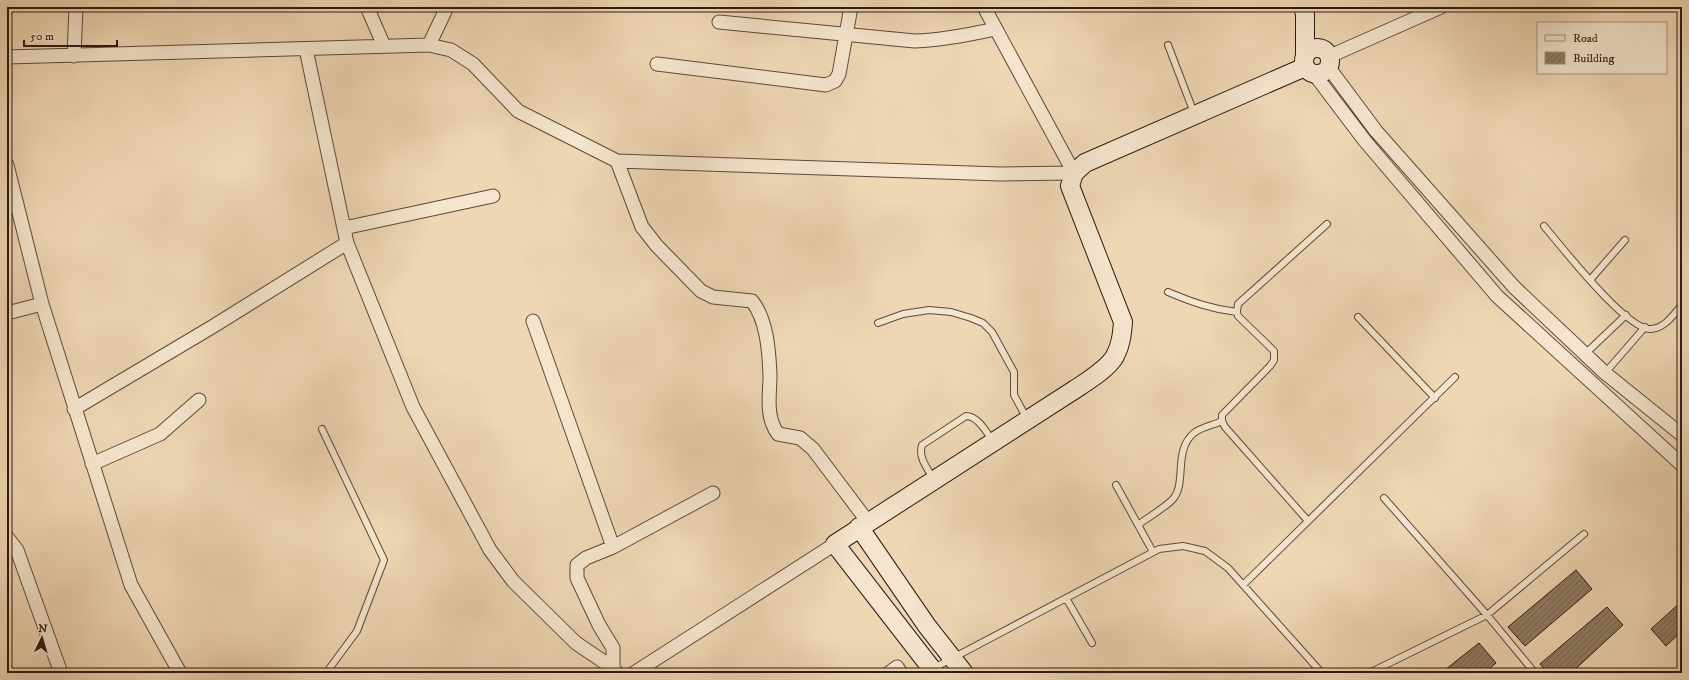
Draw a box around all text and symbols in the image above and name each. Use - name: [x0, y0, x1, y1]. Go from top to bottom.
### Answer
- scale bar: [24, 22, 117, 48]
- legend: [1537, 22, 1667, 74]
- text: 50 m: [30, 29, 54, 44]
- text: Road: [1573, 31, 1598, 46]
- text: Building: [1573, 51, 1614, 66]
- north arrow: [22, 618, 62, 658]
- text: N: [38, 622, 48, 636]

